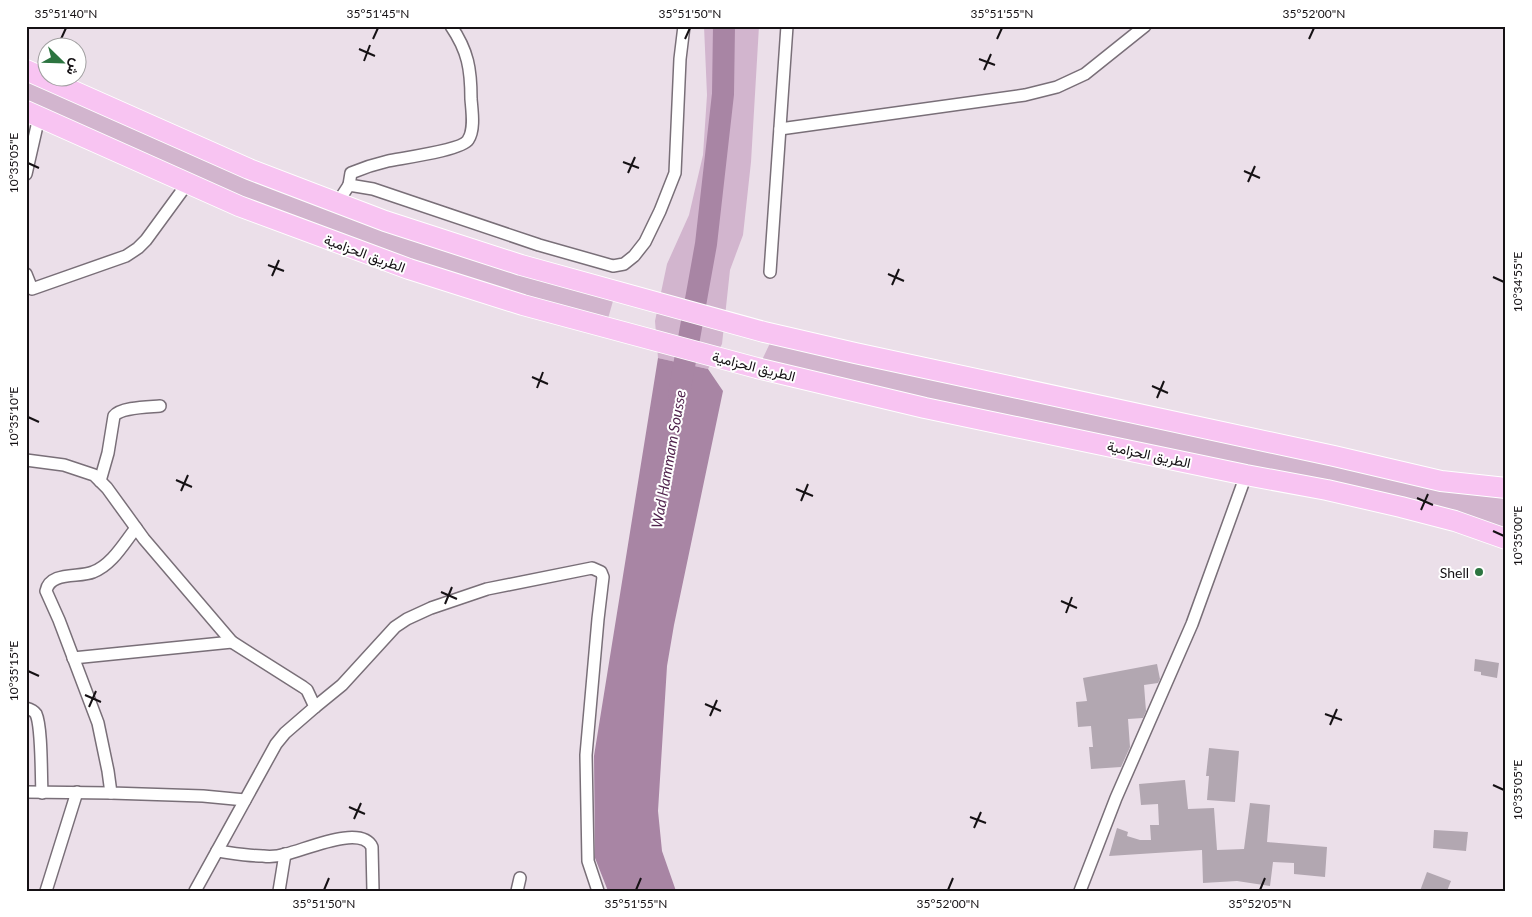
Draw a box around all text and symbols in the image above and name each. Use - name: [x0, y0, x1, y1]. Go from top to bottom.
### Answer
- text: 35°51'40"N: [35, 6, 97, 21]
- text: 35°51'45"N: [347, 6, 409, 21]
- text: 35°51'50"N: [659, 6, 721, 21]
- text: 35°51'55"N: [971, 6, 1033, 21]
- text: 35°52'00"N: [1283, 6, 1345, 21]
- north arrow: [38, 38, 88, 88]
- text: ش: [62, 56, 86, 78]
- text: 10°35'05"E: [6, 133, 21, 193]
- street label: الطريق الحزامية: [322, 230, 408, 276]
- text: 10°34'55"E: [1510, 252, 1525, 312]
- street label: الطريق الحزامية: [710, 347, 797, 386]
- text: 10°35'10"E: [6, 387, 21, 447]
- water label: Wad Hammam Sousse: [647, 389, 689, 529]
- street label: الطريق الحزامية: [1105, 437, 1192, 472]
- text: 10°35'00"E: [1510, 506, 1525, 566]
- place label: Shell: [1440, 564, 1469, 581]
- marker: Shell: [1473, 566, 1485, 578]
- text: 10°35'15"E: [6, 641, 21, 701]
- text: 10°35'05"E: [1510, 760, 1525, 820]
- text: 35°51'50"N: [293, 896, 355, 911]
- text: 35°51'55"N: [605, 896, 667, 911]
- text: 35°52'00"N: [917, 896, 979, 911]
- text: 35°52'05"N: [1229, 896, 1291, 911]

